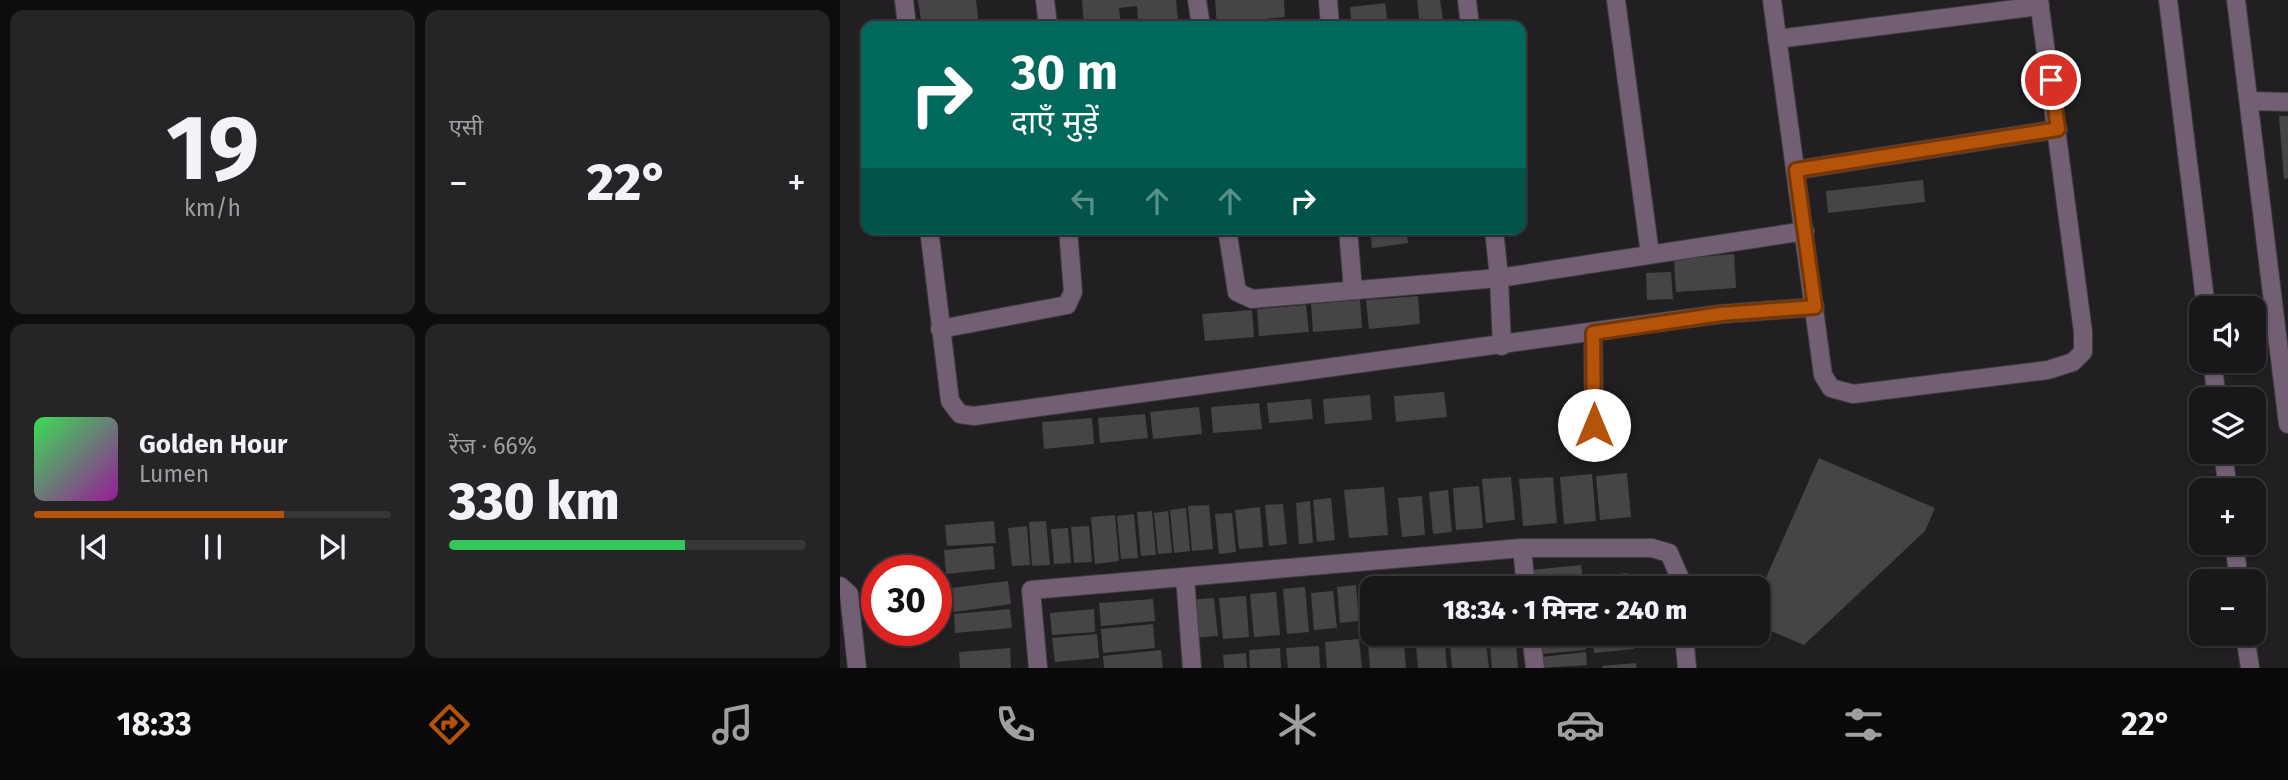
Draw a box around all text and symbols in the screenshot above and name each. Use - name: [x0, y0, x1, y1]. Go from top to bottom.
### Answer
- text: 30 m: [1011, 43, 1118, 102]
- icon: right: [896, 49, 987, 140]
- pin: [2021, 50, 2081, 110]
- icon: arrive: [2032, 61, 2070, 99]
- text: 19: [166, 94, 259, 203]
- text: दाएँ मुड़ें: [1011, 103, 1099, 141]
- text: एसी: [449, 113, 483, 141]
- text: 22°: [587, 151, 668, 214]
- text: −: [449, 160, 468, 206]
- text: +: [787, 160, 806, 206]
- icon: left: [1065, 182, 1103, 220]
- icon: ahead: [1138, 182, 1176, 220]
- icon: ahead: [1211, 182, 1249, 220]
- icon: right: [1284, 182, 1322, 220]
- text: km/h: [184, 194, 241, 222]
- map controls: [2189, 296, 2266, 646]
- button: sound: [2189, 296, 2266, 373]
- button: layers: [2189, 387, 2266, 464]
- position arrow: [1557, 388, 1631, 462]
- text: Golden Hour: [139, 429, 287, 460]
- text: रेंज · 66%: [449, 432, 537, 460]
- text: Lumen: [139, 460, 209, 488]
- text: 330 km: [449, 470, 620, 533]
- button: +: [2189, 478, 2266, 555]
- icon: previous: [75, 528, 113, 566]
- icon: pause: [194, 528, 232, 566]
- icon: next: [313, 528, 351, 566]
- speed limit sign: 30: [861, 555, 952, 646]
- button: −: [2189, 569, 2266, 646]
- text: 18:34 · 1 मिनट · 240 m: [1443, 595, 1687, 626]
- icon: directions: [425, 700, 474, 749]
- icon: music: [708, 700, 757, 749]
- icon: phone: [991, 700, 1040, 749]
- icon: climate: [1273, 700, 1322, 749]
- icon: car: [1556, 700, 1605, 749]
- icon: filters: [1839, 700, 1888, 749]
- text: 18:33: [117, 705, 192, 743]
- text: 22°: [2121, 705, 2171, 743]

